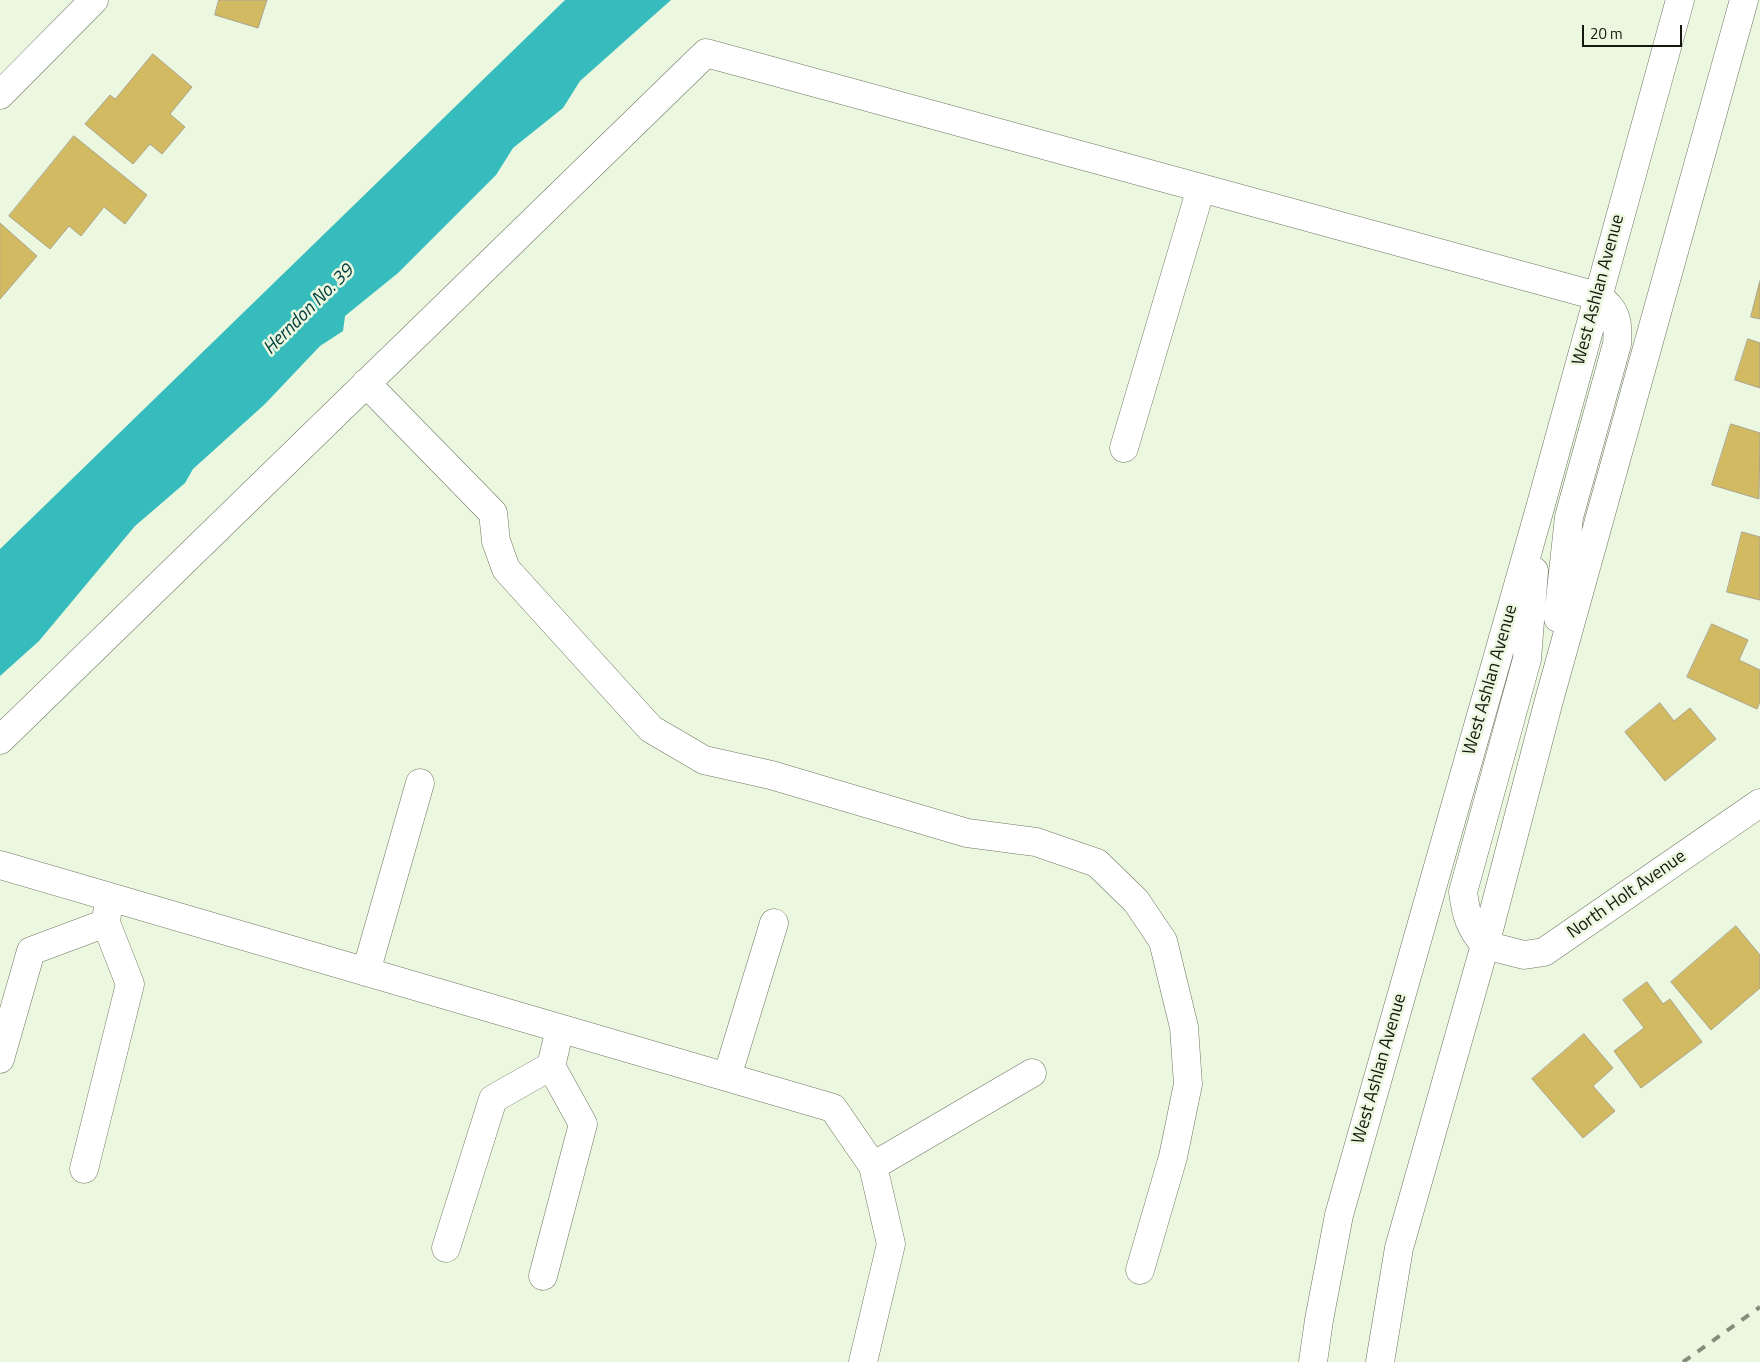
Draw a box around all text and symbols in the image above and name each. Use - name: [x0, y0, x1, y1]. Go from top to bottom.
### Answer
- scale bar: [1585, 15, 1685, 47]
- text: 20 m: [1590, 22, 1623, 45]
- street label: West Ashlan Avenue: [1568, 212, 1630, 368]
- water label: Herndon No. 39: [259, 260, 359, 360]
- street label: West Ashlan Avenue: [1459, 602, 1523, 758]
- street label: North Holt Avenue: [1563, 846, 1691, 944]
- street label: West Ashlan Avenue: [1348, 991, 1412, 1147]

